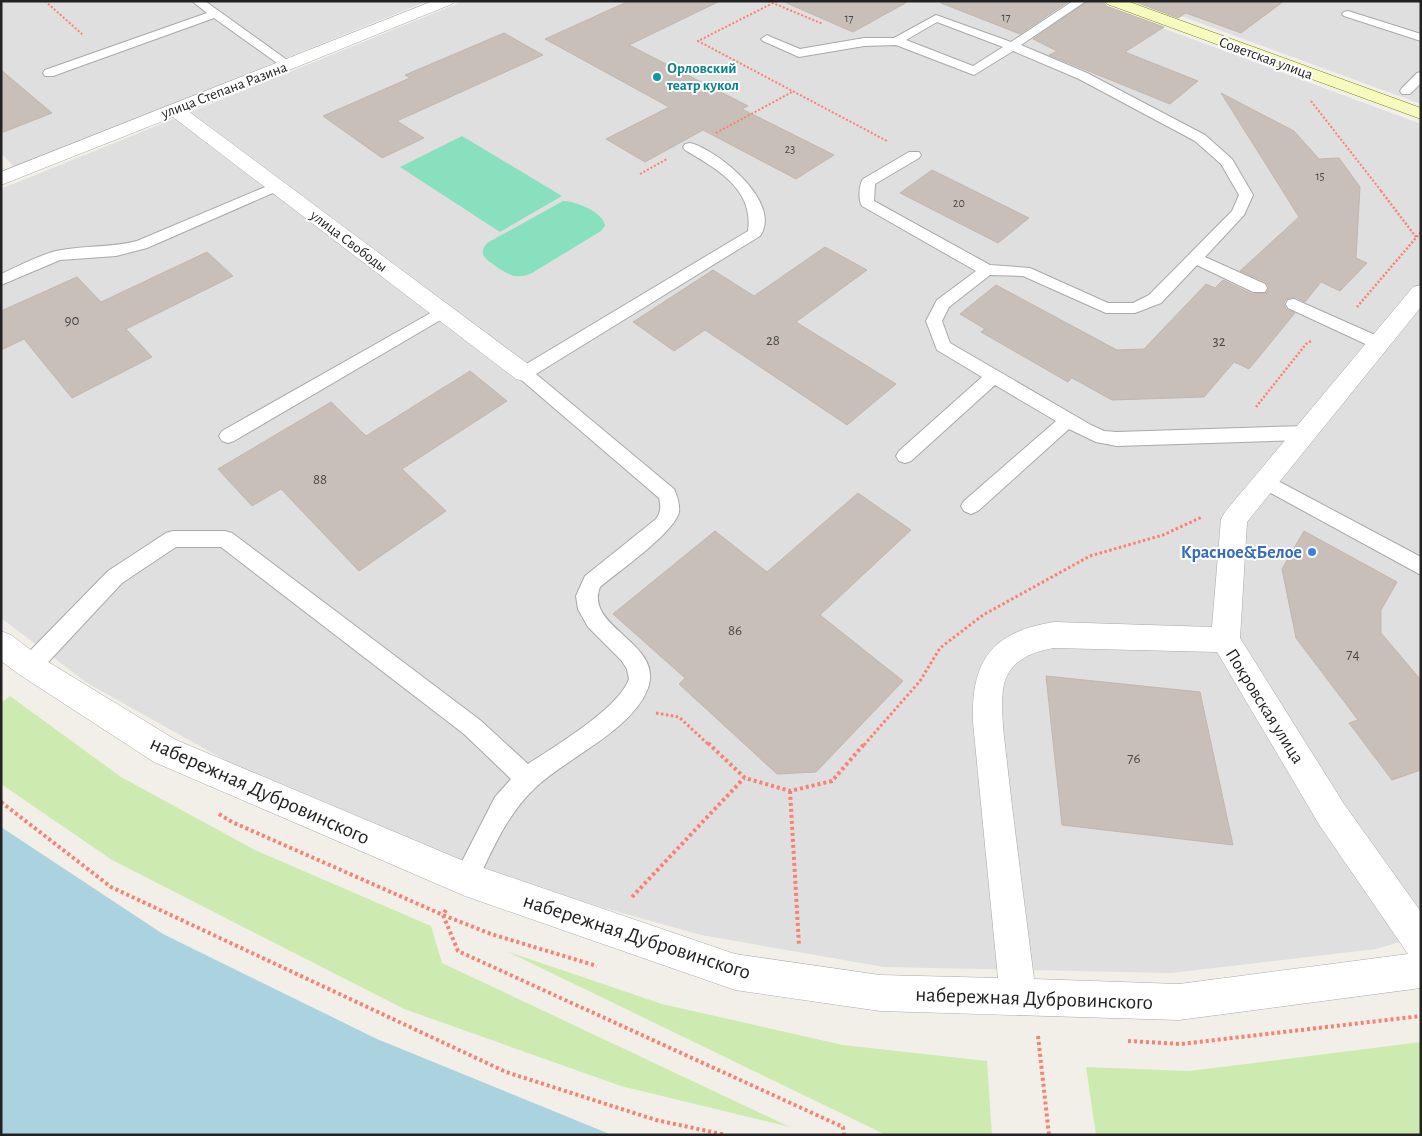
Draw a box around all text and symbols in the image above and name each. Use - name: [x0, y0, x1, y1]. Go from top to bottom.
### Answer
- house number: 17: [1001, 11, 1011, 23]
- house number: 17: [844, 12, 854, 24]
- street label: Советская улица: [1217, 35, 1315, 82]
- street label: улица Степана Разина: [158, 60, 289, 122]
- place label: Орловский театр кукол: [666, 61, 739, 93]
- marker: Орловский театр кукол: [651, 71, 663, 83]
- house number: 23: [785, 143, 795, 155]
- house number: 15: [1315, 170, 1325, 182]
- house number: 20: [953, 197, 965, 209]
- street label: улица Свободы: [307, 207, 390, 275]
- house number: 90: [65, 313, 80, 328]
- house number: 28: [766, 333, 780, 348]
- house number: 32: [1212, 334, 1226, 349]
- house number: 88: [313, 472, 327, 487]
- place label: Красное&Белое: [1181, 544, 1302, 562]
- marker: Красное&Белое: [1306, 546, 1318, 558]
- house number: 86: [728, 623, 742, 638]
- street label: Покровская улица: [1222, 646, 1307, 767]
- house number: 74: [1346, 647, 1360, 662]
- street label: набережная Дубровинского: [147, 732, 373, 848]
- house number: 76: [1127, 751, 1141, 766]
- street label: набережная Дубровинского: [520, 890, 753, 983]
- street label: набережная Дубровинского: [915, 984, 1153, 1013]

